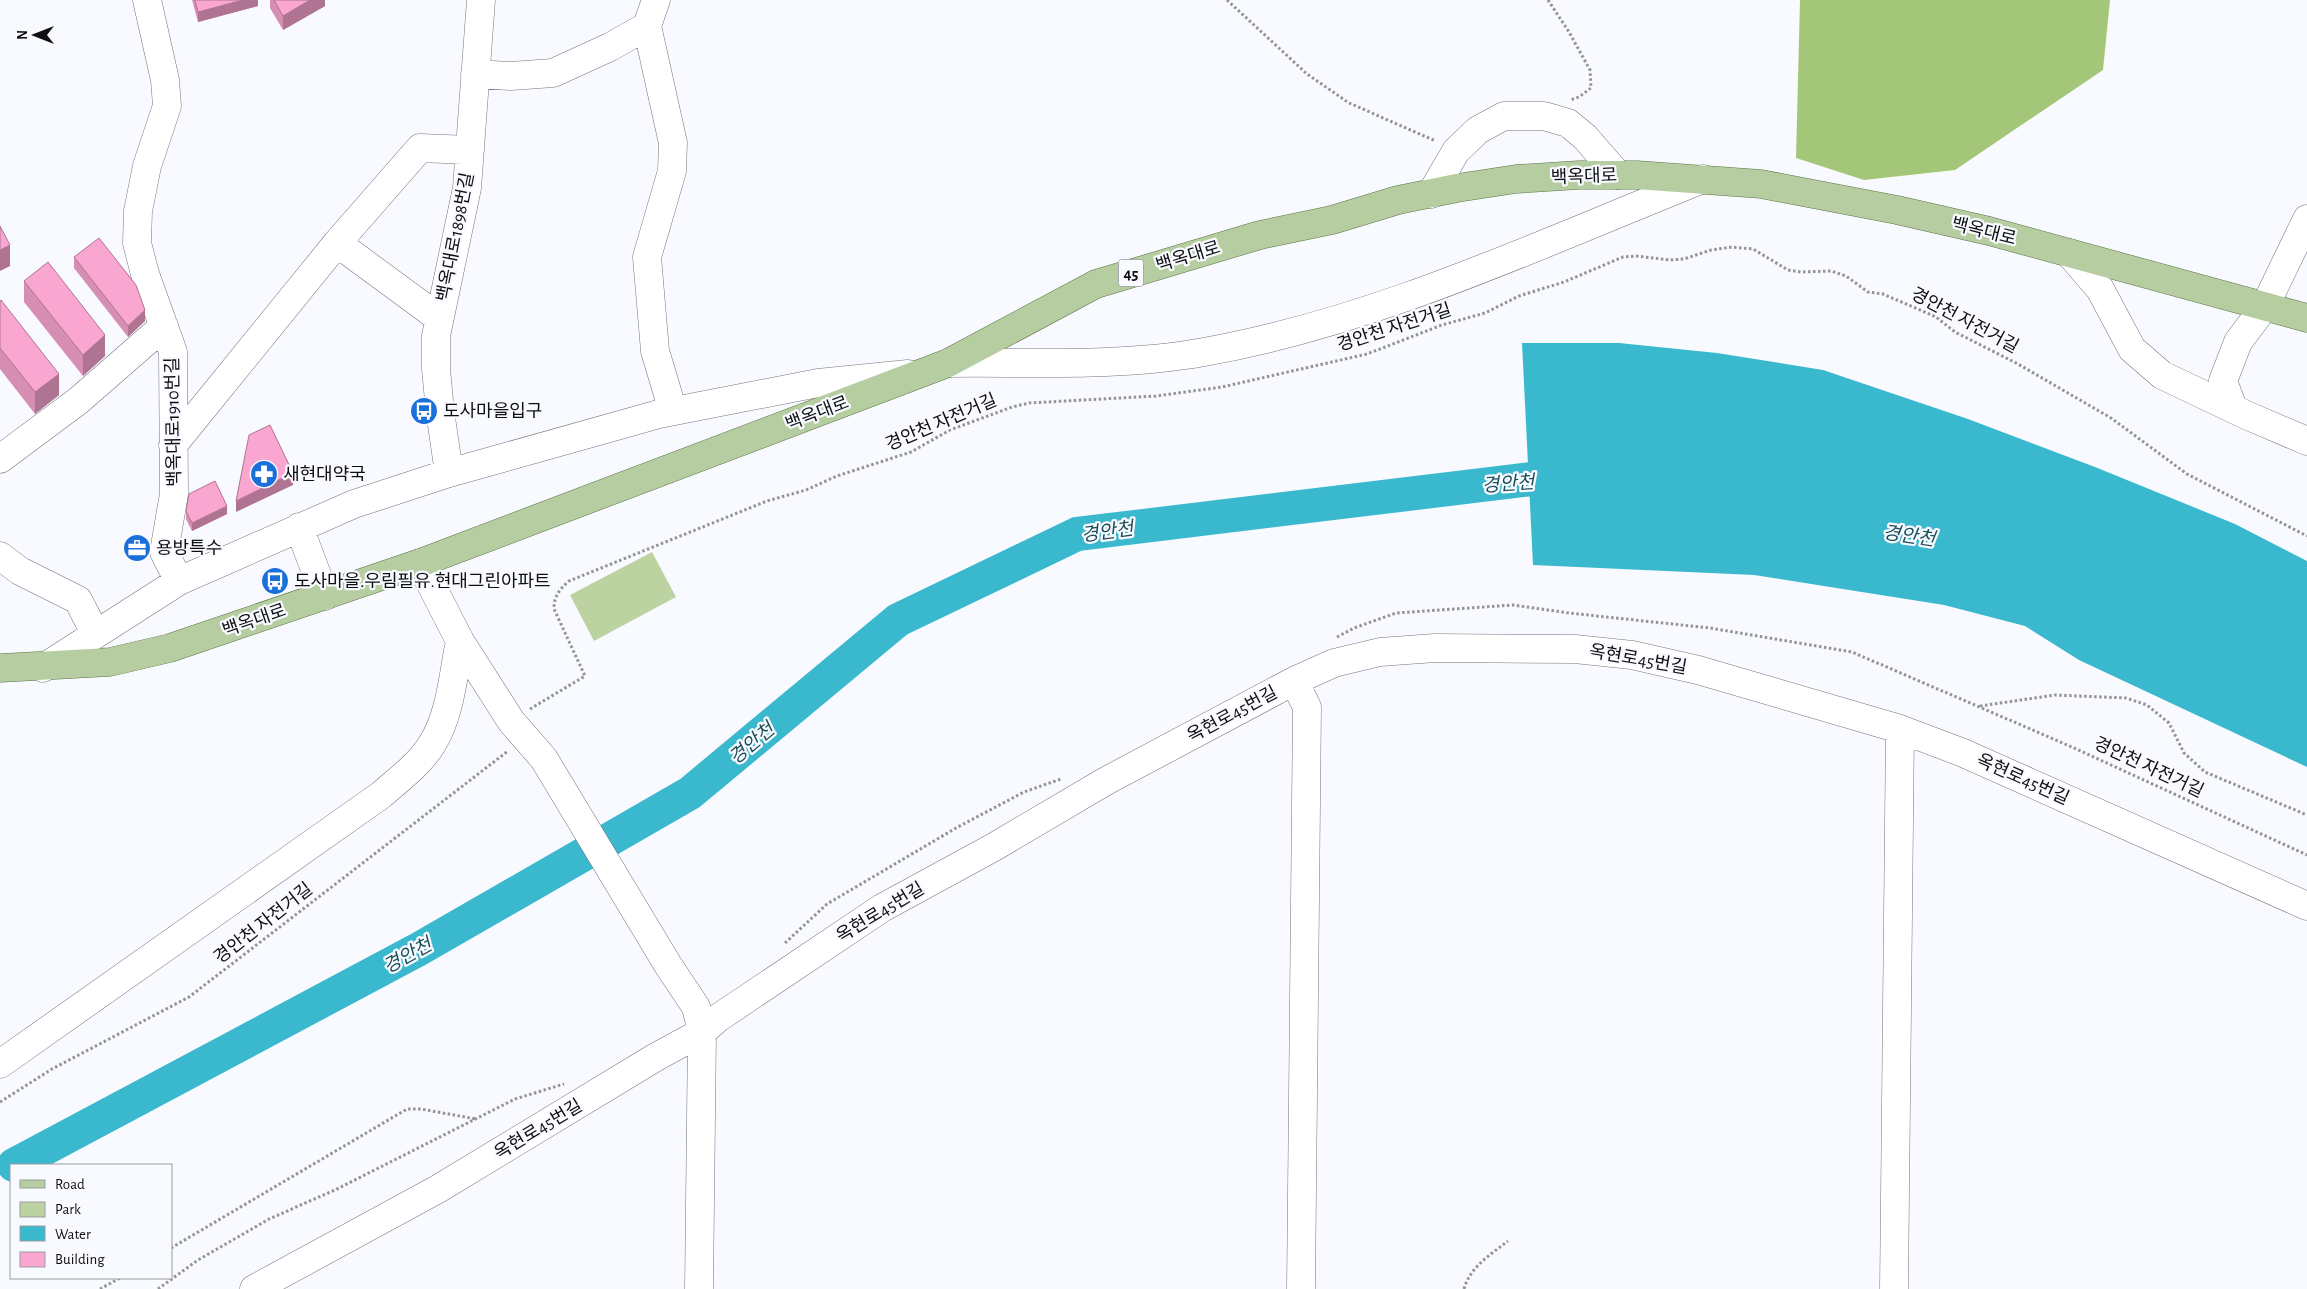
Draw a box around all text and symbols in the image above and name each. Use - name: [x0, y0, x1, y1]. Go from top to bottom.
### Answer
- north arrow: [10, 10, 60, 60]
- text: N: [16, 30, 30, 40]
- street label: 백옥대로: [1551, 165, 1617, 187]
- street label: 백옥대로1898번길: [433, 171, 477, 303]
- street label: 백옥대로: [1949, 213, 2019, 249]
- street label: 백옥대로: [1153, 237, 1223, 275]
- road number: 45: [1118, 260, 1144, 286]
- street label: 경안천 자전거길: [1908, 284, 2022, 357]
- street label: 경안천 자전거길: [1335, 300, 1454, 355]
- street label: 백옥대로1910번길: [162, 357, 184, 487]
- street label: 경안천 자전거길: [883, 390, 1000, 454]
- street label: 백옥대로: [782, 392, 852, 434]
- bus stop icon: 도사마을입구: [409, 396, 439, 426]
- place label: 도사마을입구: [443, 402, 542, 421]
- pharmacy icon: 새현대약국: [249, 459, 279, 489]
- place label: 새현대약국: [283, 465, 366, 484]
- water label: 경안천: [1481, 472, 1536, 496]
- water label: 경안천: [1080, 518, 1136, 546]
- water label: 경안천: [1881, 522, 1938, 550]
- office icon: 용방특수: [122, 533, 152, 563]
- place label: 용방특수: [156, 538, 222, 558]
- bus stop icon: 도사마을.우림필유.현대그린아파트: [260, 566, 290, 596]
- place label: 도사마을.우림필유.현대그린아파트: [294, 572, 551, 591]
- street label: 백옥대로: [219, 600, 289, 640]
- street label: 옥현로45번길: [1588, 642, 1688, 677]
- street label: 옥현로45번길: [1184, 683, 1280, 746]
- water label: 경안천: [725, 718, 779, 768]
- street label: 경안천 자전거길: [2091, 734, 2207, 801]
- street label: 옥현로45번길: [1974, 751, 2072, 808]
- street label: 경안천 자전거길: [211, 879, 316, 967]
- street label: 옥현로45번길: [833, 879, 928, 946]
- water label: 경안천: [380, 934, 437, 977]
- street label: 옥현로45번길: [491, 1096, 586, 1163]
- legend: [10, 1164, 172, 1279]
- text: Road: [55, 1177, 85, 1192]
- text: Park: [55, 1202, 81, 1217]
- text: Water: [55, 1227, 91, 1242]
- text: Building: [55, 1252, 105, 1267]

